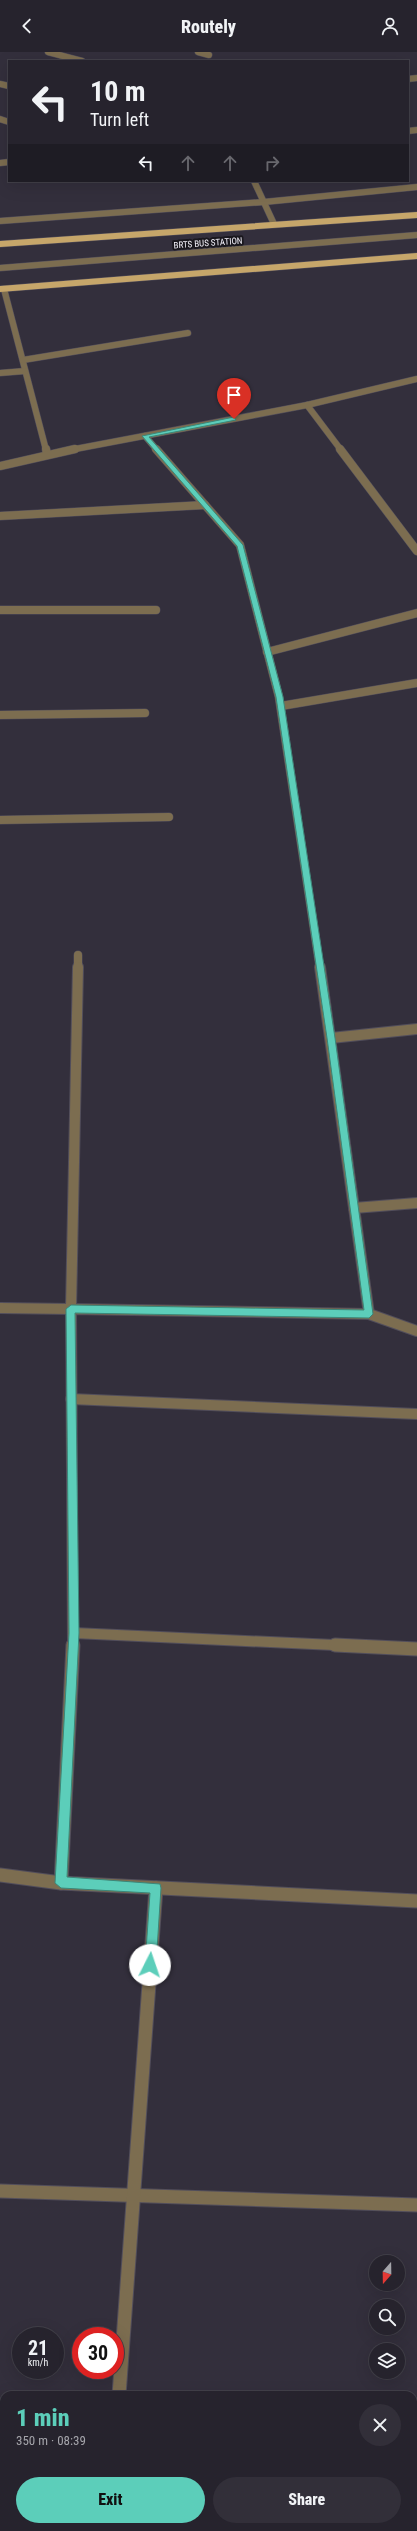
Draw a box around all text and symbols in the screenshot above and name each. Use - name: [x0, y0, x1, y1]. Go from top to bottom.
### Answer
- icon: back: [16, 15, 38, 37]
- icon: person: [379, 15, 401, 37]
- text: Routely: [181, 16, 236, 37]
- text: 10 m: [90, 75, 146, 108]
- icon: left: [24, 76, 76, 128]
- text: Turn left: [90, 109, 149, 130]
- icon: left: [135, 152, 157, 174]
- icon: ahead: [177, 152, 199, 174]
- icon: ahead: [219, 152, 241, 174]
- icon: right: [261, 152, 283, 174]
- street label: BRTS BUS STATION: [173, 236, 243, 250]
- pin: [217, 378, 251, 419]
- icon: arrive: [223, 384, 245, 406]
- position arrow: [129, 1944, 171, 1986]
- north arrow: [369, 2255, 405, 2291]
- map controls: [369, 2255, 405, 2379]
- button: search: [369, 2299, 405, 2335]
- speed limit sign: 30: [72, 2327, 124, 2379]
- text: 21: [28, 2336, 48, 2360]
- button: layers: [369, 2343, 405, 2379]
- text: km/h: [28, 2357, 48, 2368]
- text: 1 min: [16, 2404, 70, 2432]
- button: close: [359, 2404, 401, 2446]
- text: 350 m · 08:39: [16, 2433, 86, 2448]
- button: Exit: [16, 2477, 205, 2523]
- button: Share: [213, 2477, 401, 2523]

